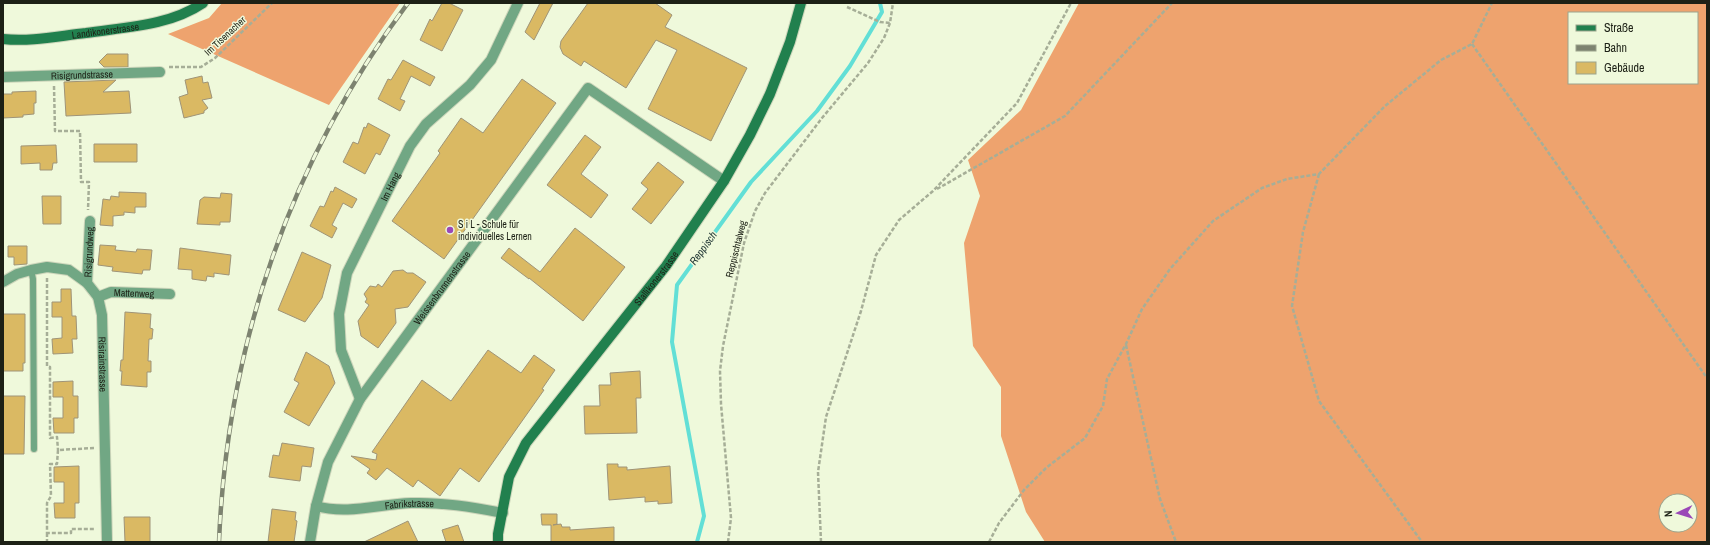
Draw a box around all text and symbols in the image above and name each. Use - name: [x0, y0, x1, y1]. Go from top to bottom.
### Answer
- legend: [1568, 12, 1698, 84]
- street label: Im Tisenacher: [202, 13, 249, 59]
- street label: Landikonerstrasse: [71, 19, 140, 41]
- text: Straße: [1604, 20, 1634, 36]
- text: Bahn: [1604, 40, 1627, 56]
- text: Gebäude: [1604, 60, 1645, 76]
- street label: Risigrundstrasse: [51, 67, 114, 82]
- street label: Im Hang: [377, 169, 403, 203]
- place label: S i L - Schule für individuelles Lernen: [458, 218, 532, 243]
- street label: Reppischtalweg: [723, 219, 749, 279]
- marker: S i L - Schule für individuelles Lernen: [445, 225, 455, 235]
- street label: Risigrundweg: [81, 226, 96, 278]
- water label: Reppisch: [686, 228, 720, 268]
- street label: Weissenbrunnenstrasse: [410, 248, 473, 327]
- street label: Stallikonerstrasse: [631, 248, 681, 308]
- street label: Mattenweg: [114, 286, 155, 300]
- street label: Risirainstrasse: [96, 337, 110, 393]
- north arrow: [1658, 493, 1698, 533]
- street label: Fabrikstrasse: [384, 496, 435, 512]
- text: N: [1661, 510, 1675, 517]

